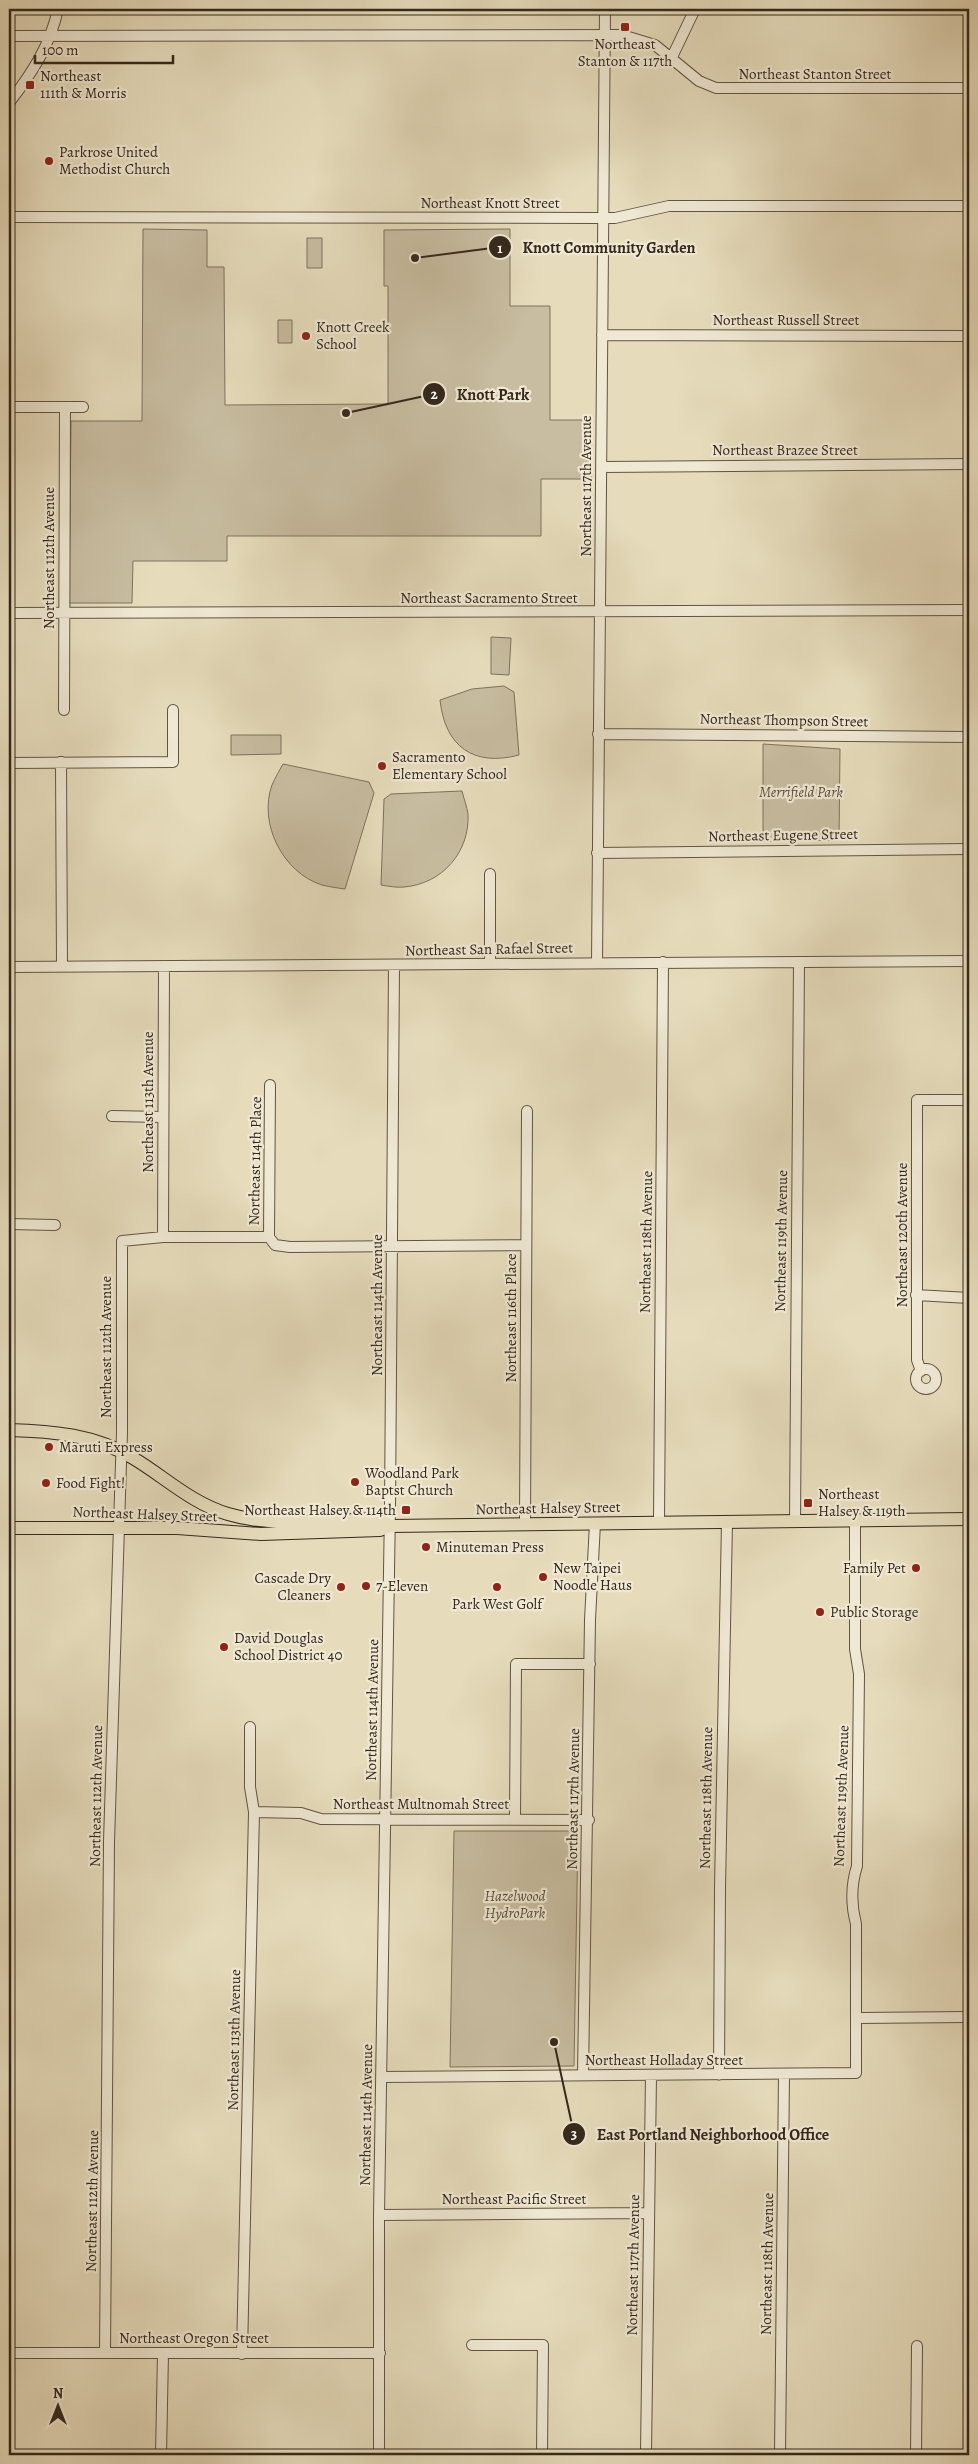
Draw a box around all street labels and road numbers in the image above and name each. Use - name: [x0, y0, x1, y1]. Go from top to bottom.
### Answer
- street label: Northeast Stanton Street: [739, 64, 892, 84]
- street label: Northeast Knott Street: [420, 193, 560, 213]
- street label: Northeast Russell Street: [712, 310, 860, 330]
- street label: Northeast 117th Avenue: [576, 415, 596, 557]
- street label: Northeast Brazee Street: [712, 440, 858, 460]
- street label: Northeast 112th Avenue: [39, 487, 59, 629]
- street label: Northeast Sacramento Street: [400, 588, 578, 608]
- street label: Northeast Thompson Street: [700, 709, 869, 731]
- street label: Northeast Eugene Street: [708, 824, 858, 846]
- street label: Northeast San Rafael Street: [405, 938, 573, 960]
- street label: Northeast 113th Avenue: [138, 1031, 158, 1173]
- street label: Northeast 114th Place: [244, 1096, 266, 1226]
- street label: Northeast 120th Avenue: [892, 1162, 912, 1308]
- street label: Northeast 118th Avenue: [635, 1170, 657, 1313]
- street label: Northeast 119th Avenue: [770, 1170, 792, 1312]
- street label: Northeast 114th Avenue: [367, 1234, 387, 1376]
- street label: Northeast 116th Place: [501, 1253, 521, 1383]
- street label: Northeast 112th Avenue: [96, 1276, 116, 1418]
- street label: Northeast Halsey Street: [475, 1497, 621, 1519]
- street label: Northeast Halsey Street: [72, 1501, 218, 1527]
- street label: Northeast 114th Avenue: [361, 1639, 383, 1781]
- street label: Northeast 112th Avenue: [85, 1724, 107, 1867]
- street label: Northeast 119th Avenue: [829, 1724, 853, 1867]
- street label: Northeast 118th Avenue: [695, 1726, 717, 1869]
- street label: Northeast 117th Avenue: [562, 1728, 584, 1870]
- street label: Northeast Multnomah Street: [333, 1794, 509, 1814]
- street label: Northeast 113th Avenue: [223, 1969, 245, 2111]
- street label: Northeast 114th Avenue: [355, 2044, 377, 2186]
- street label: Northeast Holladay Street: [585, 2050, 743, 2070]
- street label: Northeast 112th Avenue: [81, 2129, 103, 2272]
- street label: Northeast Pacific Street: [442, 2189, 586, 2209]
- street label: Northeast 118th Avenue: [756, 2192, 778, 2335]
- street label: Northeast 117th Avenue: [622, 2194, 644, 2336]
- street label: Northeast Oregon Street: [119, 2328, 269, 2348]

